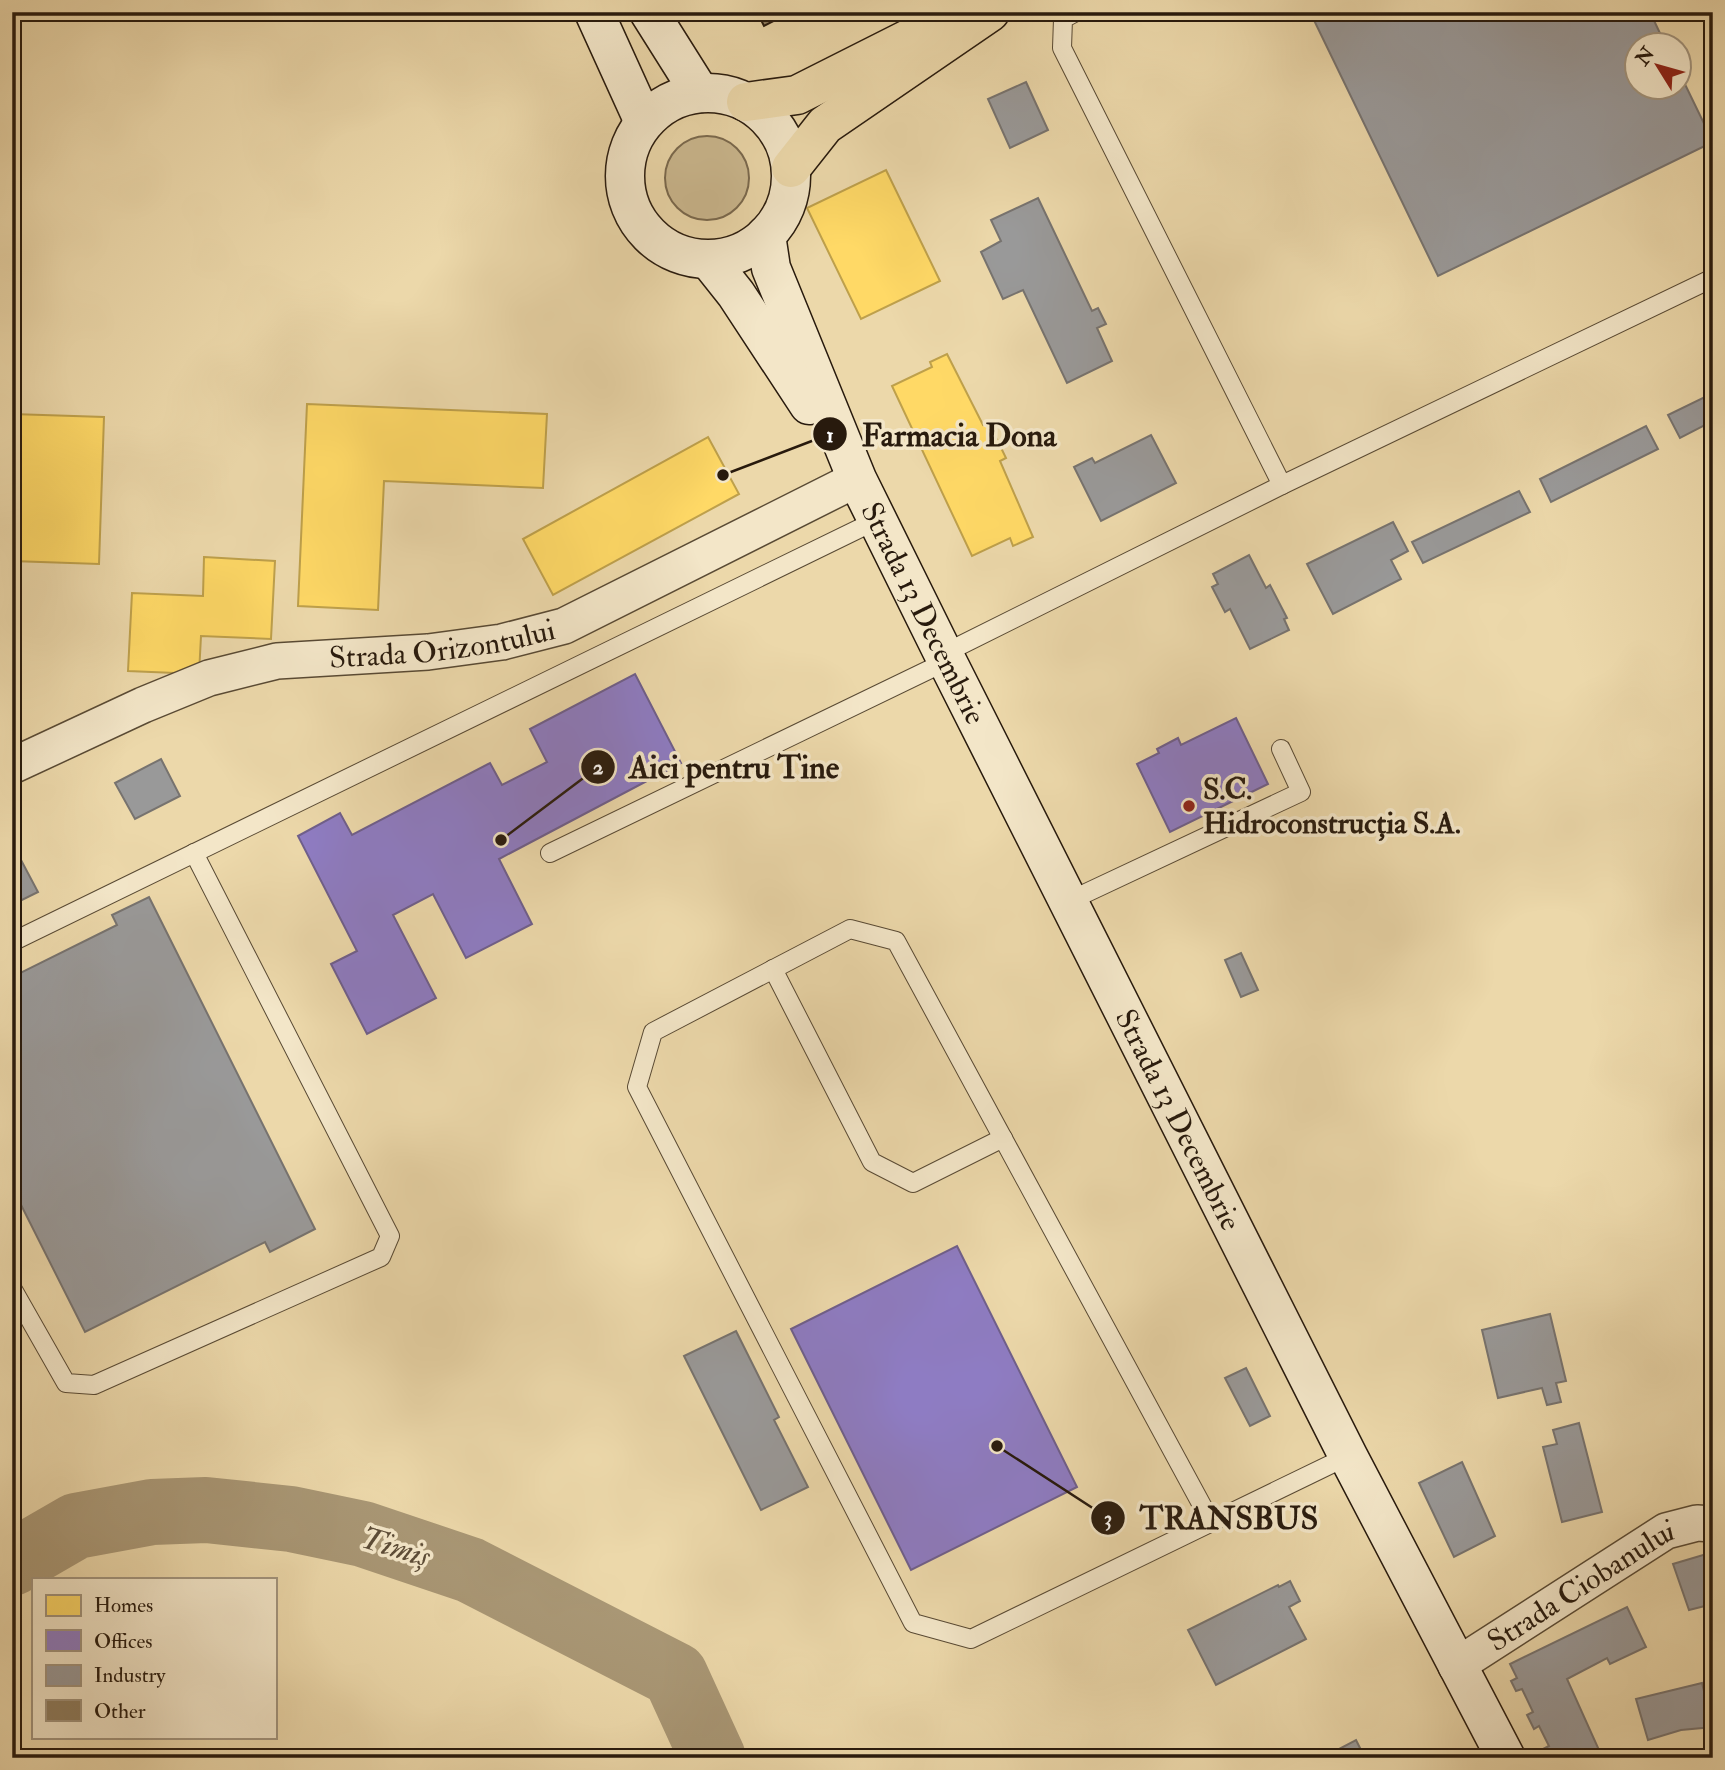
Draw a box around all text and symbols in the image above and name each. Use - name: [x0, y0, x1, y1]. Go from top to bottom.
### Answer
- north arrow: [1624, 32, 1694, 102]
- text: N: [1630, 42, 1661, 71]
- callout: Farmacia Dona: [813, 408, 1070, 461]
- text: Farmacia Dona: [862, 416, 1057, 456]
- text: 1: [826, 422, 834, 449]
- street label: Strada 13 Decembrie: [853, 496, 994, 730]
- street label: Strada Orizontului: [328, 611, 559, 677]
- callout: Aici pentru Tine: [580, 740, 854, 793]
- text: Aici pentru Tine: [627, 748, 840, 788]
- text: 2: [593, 754, 604, 781]
- place label: S.C. Hidroconstrucția S.A.: [1203, 771, 1461, 842]
- marker: S.C. Hidroconstrucția S.A.: [1181, 798, 1197, 814]
- street label: Strada 13 Decembrie: [1107, 1003, 1249, 1237]
- callout: TRANSBUS: [1091, 1491, 1332, 1544]
- text: TRANSBUS: [1139, 1499, 1318, 1539]
- text: 3: [1104, 1505, 1112, 1532]
- street label: Strada Ciobanului: [1481, 1512, 1678, 1660]
- water label: Timiș: [356, 1518, 436, 1577]
- legend: [32, 1578, 276, 1738]
- text: Homes: [94, 1592, 153, 1619]
- text: Offices: [94, 1628, 152, 1655]
- text: Industry: [94, 1662, 166, 1689]
- text: Other: [94, 1698, 146, 1725]

